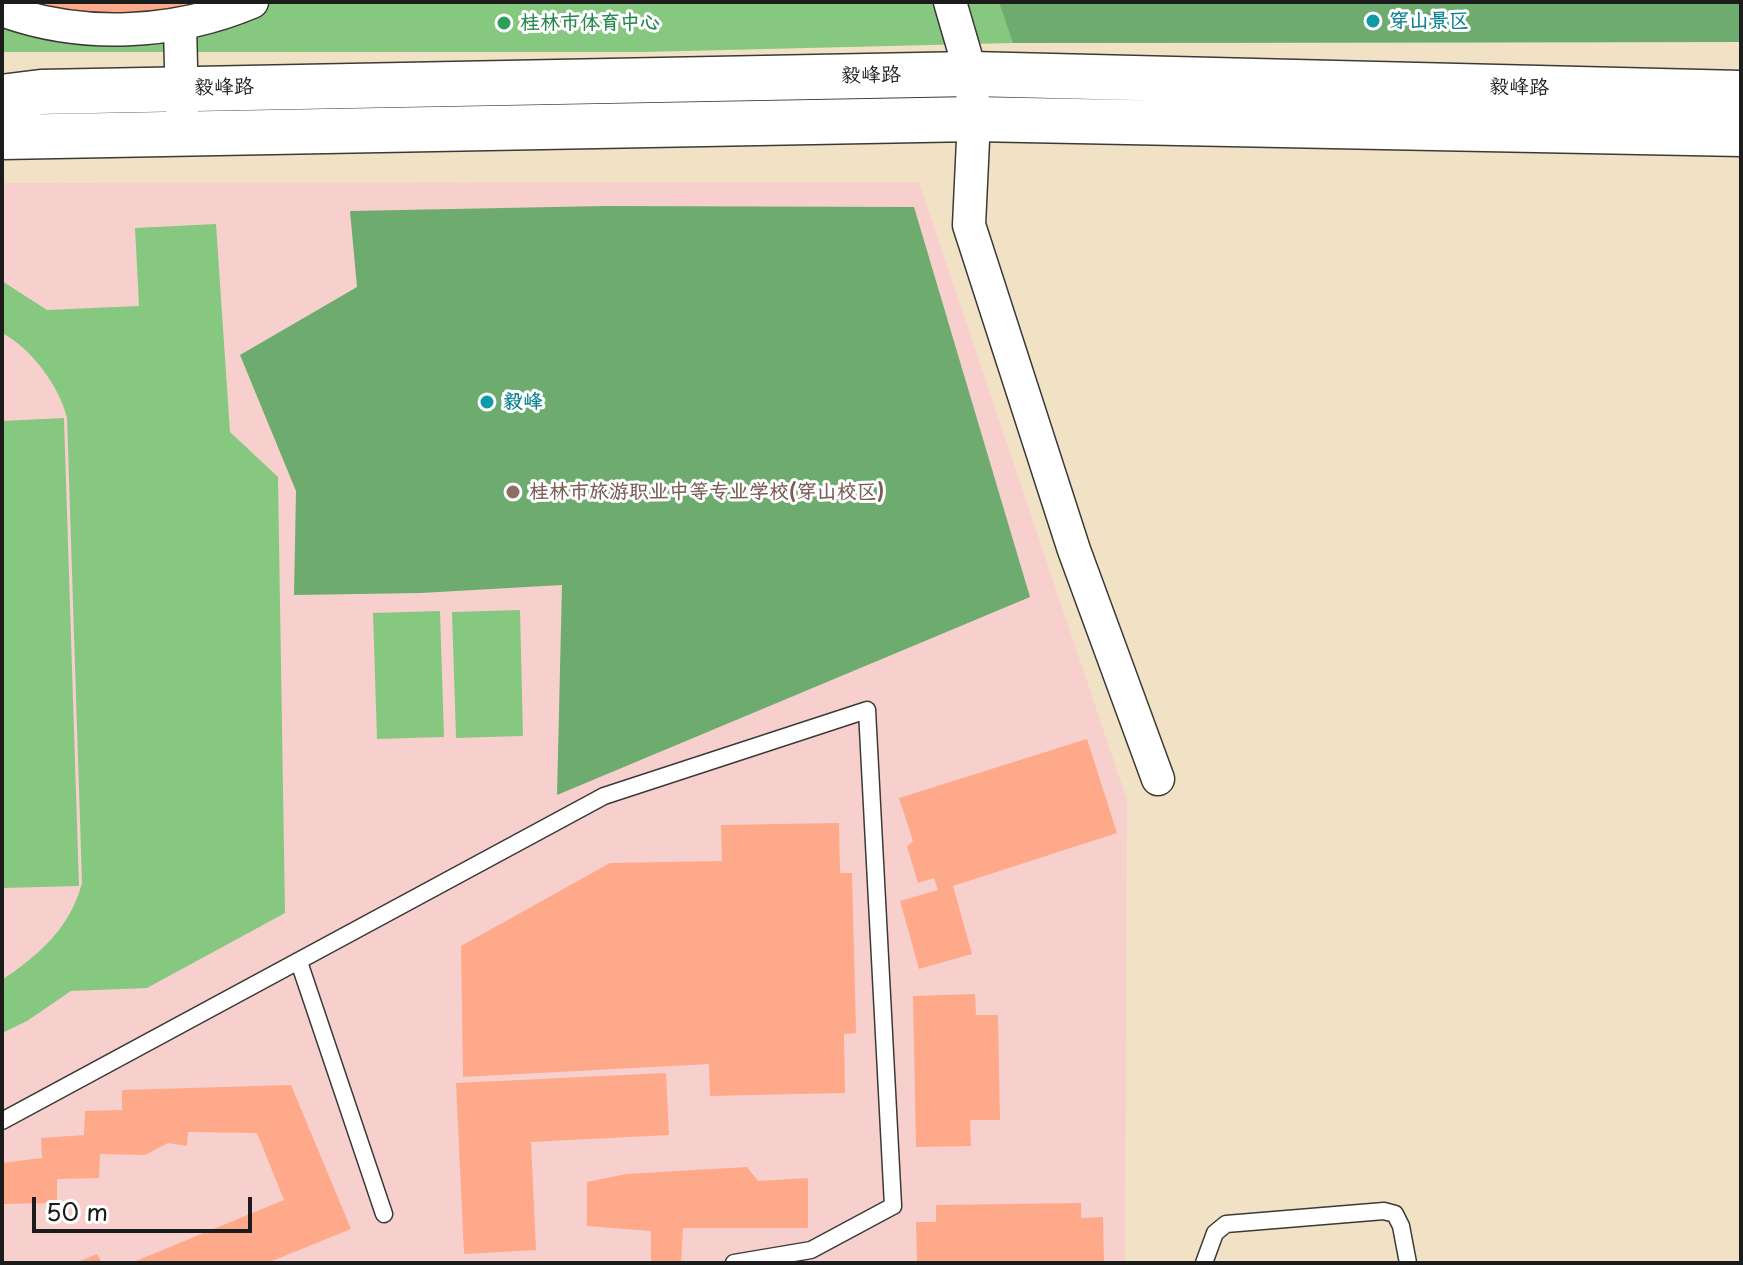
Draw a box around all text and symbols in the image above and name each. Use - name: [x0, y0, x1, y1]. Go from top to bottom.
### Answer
- place label: 穿山景区: [1389, 9, 1469, 33]
- place label: 桂林市体育中心: [520, 11, 660, 35]
- marker: 穿山景区: [1364, 12, 1382, 30]
- marker: 桂林市体育中心: [495, 14, 513, 32]
- street label: 毅峰路: [841, 63, 901, 89]
- street label: 毅峰路: [194, 75, 254, 101]
- street label: 毅峰路: [1489, 75, 1549, 101]
- place label: 毅峰: [503, 390, 543, 414]
- marker: 毅峰: [478, 393, 496, 411]
- place label: 桂林市旅游职业中等专业学校(穿山校区): [529, 480, 884, 504]
- marker: 桂林市旅游职业中等专业学校(穿山校区): [504, 483, 522, 501]
- scale bar: [36, 1181, 256, 1231]
- text: 50 m: [46, 1193, 108, 1229]

